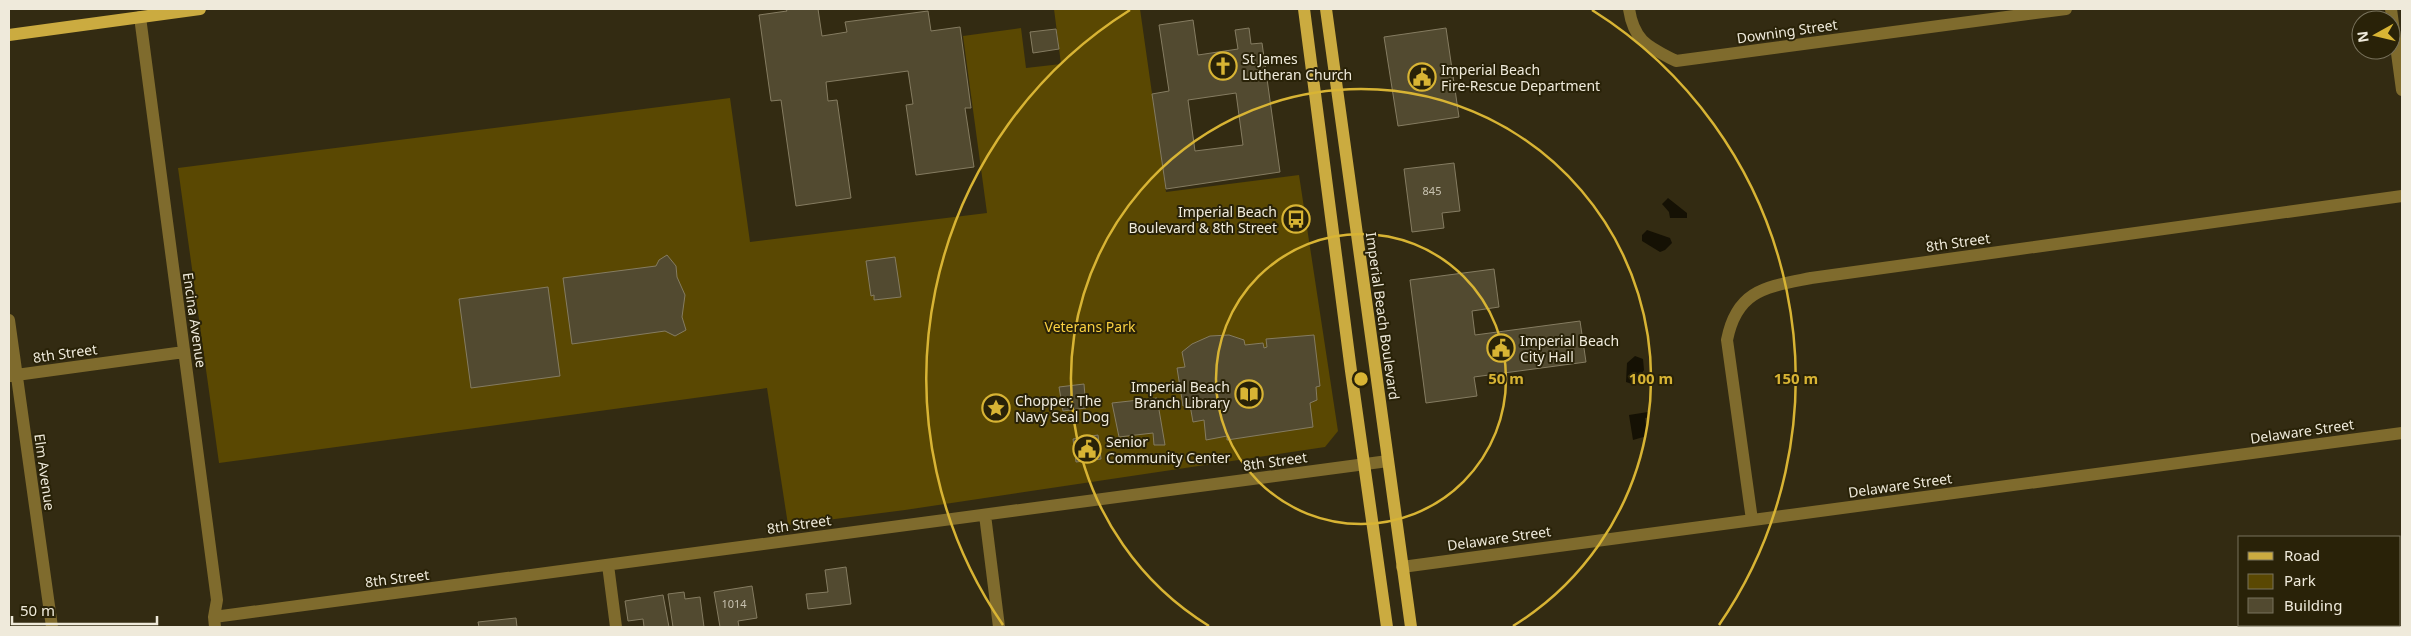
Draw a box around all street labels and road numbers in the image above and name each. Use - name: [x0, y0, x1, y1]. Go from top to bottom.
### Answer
- street label: Downing Street: [1735, 15, 1839, 47]
- street label: 8th Street: [1925, 228, 1991, 256]
- street label: Imperial Beach Boulevard: [1362, 231, 1404, 401]
- street label: Encina Avenue: [179, 271, 211, 369]
- street label: 8th Street: [32, 339, 98, 367]
- street label: Delaware Street: [2249, 414, 2355, 448]
- street label: Elm Avenue: [30, 432, 60, 512]
- street label: 8th Street: [1242, 447, 1308, 475]
- street label: Delaware Street: [1847, 468, 1953, 502]
- street label: 8th Street: [766, 510, 832, 538]
- street label: Delaware Street: [1446, 521, 1552, 555]
- street label: 8th Street: [364, 565, 430, 591]

